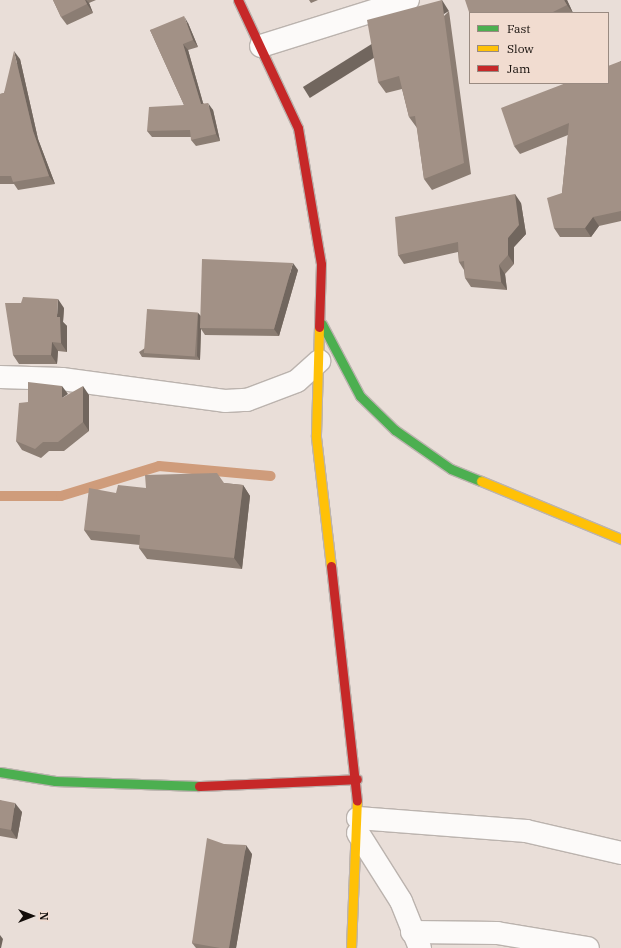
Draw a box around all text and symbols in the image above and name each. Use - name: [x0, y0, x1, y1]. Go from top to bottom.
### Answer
- legend: [469, 12, 609, 84]
- text: Fast: [507, 21, 531, 36]
- text: Slow: [507, 41, 534, 56]
- text: Jam: [507, 61, 530, 76]
- north arrow: [12, 896, 52, 936]
- text: N: [37, 912, 51, 920]

